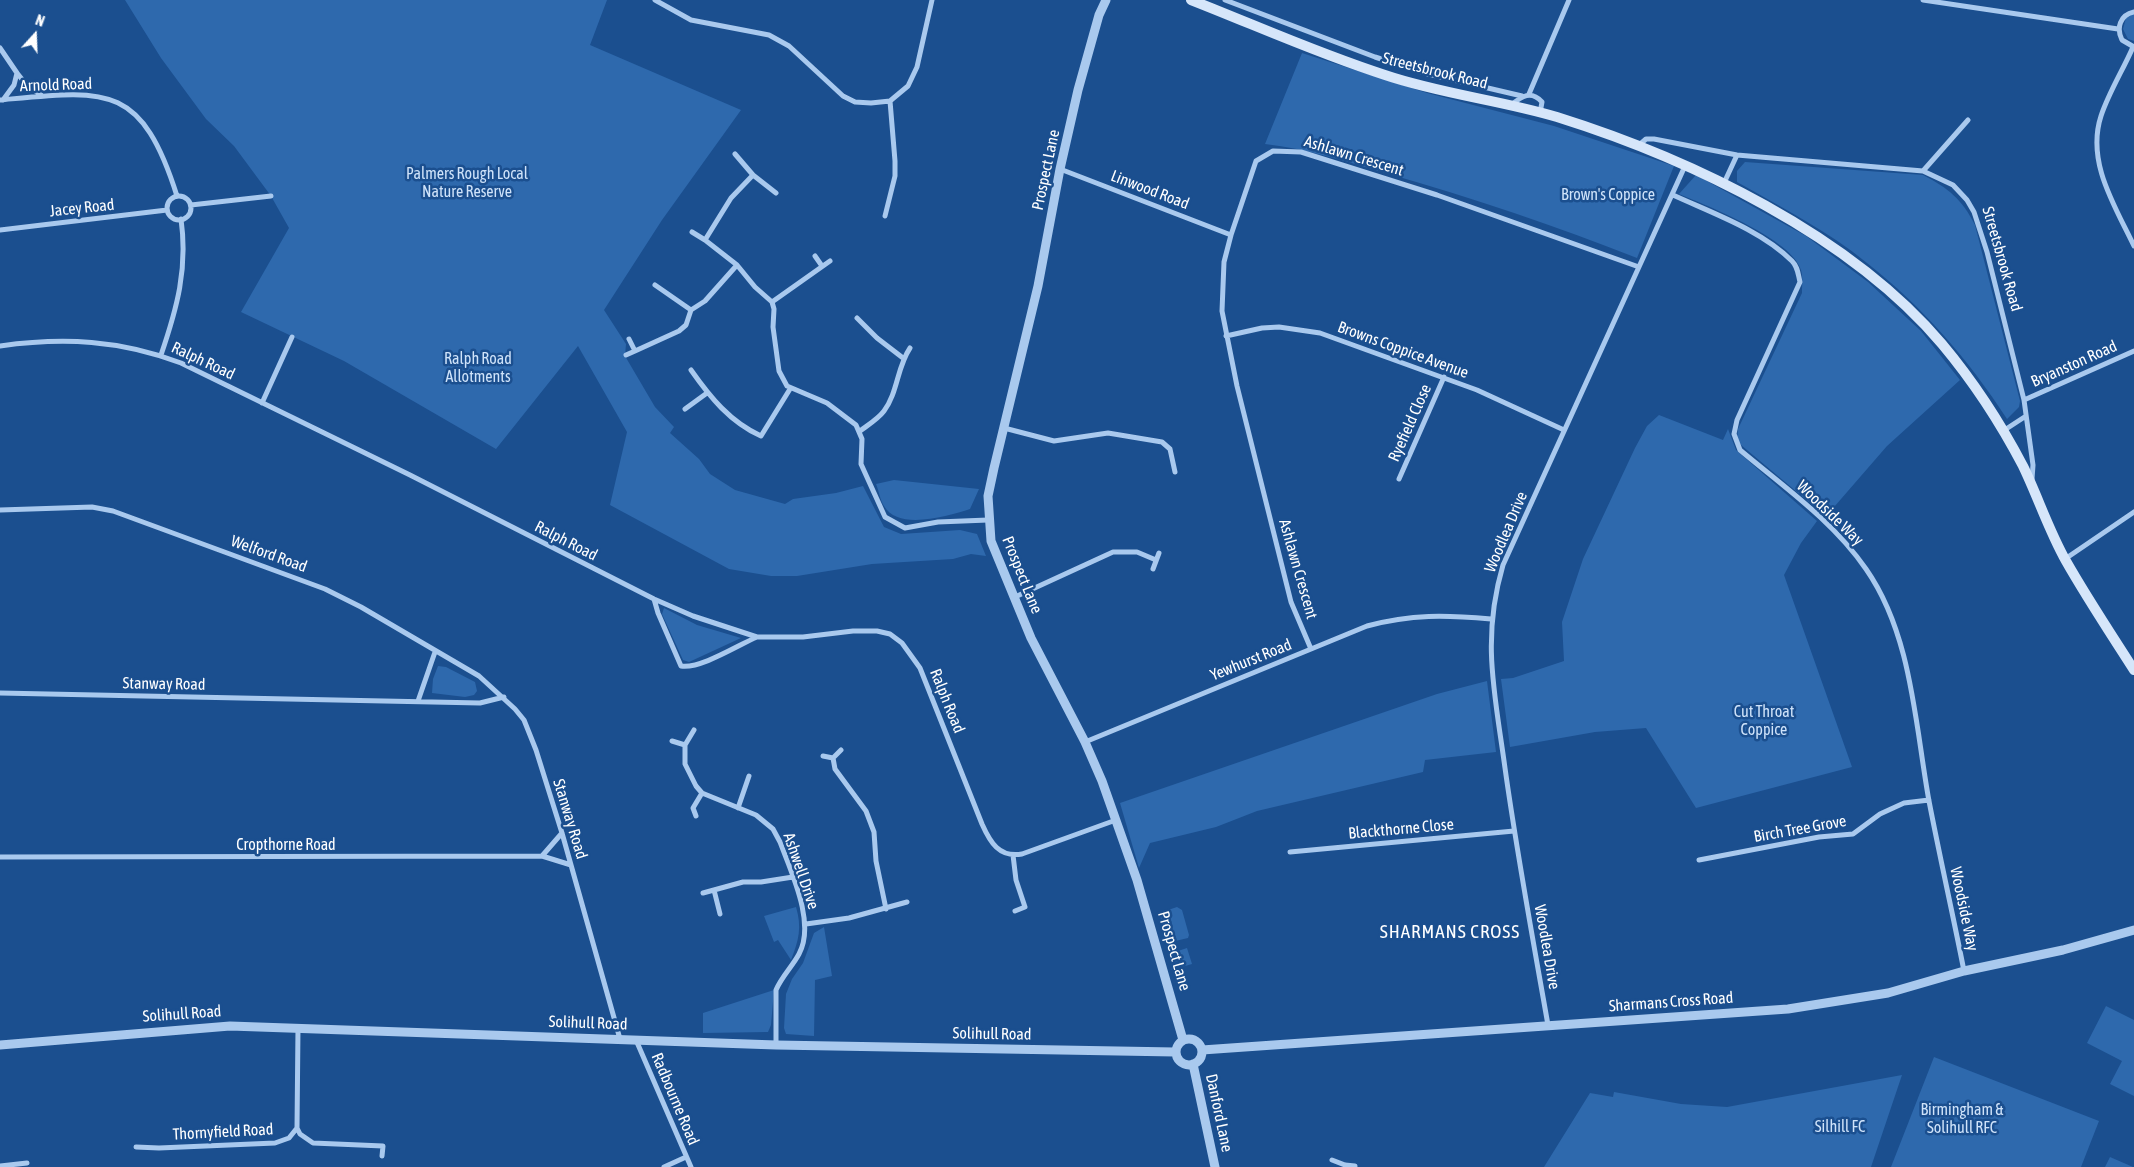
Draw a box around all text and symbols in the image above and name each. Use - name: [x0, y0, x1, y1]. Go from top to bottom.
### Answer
- north arrow: [10, 10, 60, 60]
- text: N: [34, 12, 47, 30]
- street label: Streetsbrook Road: [1380, 49, 1490, 93]
- street label: Arnold Road: [20, 74, 92, 96]
- street label: Prospect Lane: [1028, 128, 1064, 212]
- street label: Ashlawn Crescent: [1302, 132, 1406, 180]
- park label: Palmers Rough Local Nature Reserve: [406, 164, 528, 202]
- street label: Linwood Road: [1108, 166, 1192, 214]
- park label: Brown's Coppice: [1561, 185, 1655, 205]
- street label: Jacey Road: [49, 195, 115, 221]
- street label: Streetsbrook Road: [1978, 205, 2026, 313]
- street label: Browns Coppice Avenue: [1335, 317, 1471, 383]
- street label: Bryanston Road: [2028, 337, 2120, 391]
- street label: Ralph Road: [168, 338, 238, 384]
- park label: Ralph Road Allotments: [444, 349, 512, 387]
- street label: Ryefield Close: [1384, 381, 1436, 465]
- street label: Woodside Way: [1793, 476, 1867, 550]
- street label: Woodlea Drive: [1480, 489, 1532, 575]
- street label: Ralph Road: [531, 517, 601, 565]
- street label: Ashlawn Crescent: [1275, 517, 1321, 621]
- street label: Welford Road: [228, 531, 310, 577]
- street label: Prospect Lane: [998, 533, 1046, 617]
- street label: Yewhurst Road: [1208, 635, 1294, 685]
- street label: Ralph Road: [925, 666, 969, 736]
- street label: Stanway Road: [122, 674, 206, 694]
- park label: Cut Throat Coppice: [1734, 702, 1794, 740]
- street label: Stanway Road: [549, 777, 591, 861]
- street label: Birch Tree Grove: [1752, 811, 1848, 847]
- street label: Blackthorne Close: [1347, 815, 1455, 843]
- street label: Ashwell Drive: [779, 830, 823, 912]
- street label: Cropthorne Road: [236, 835, 336, 855]
- street label: Woodside Way: [1946, 865, 1982, 953]
- street label: Woodlea Drive: [1530, 903, 1564, 991]
- street label: Prospect Lane: [1153, 909, 1195, 993]
- district label: SHARMANS CROSS: [1378, 921, 1522, 943]
- street label: Sharmans Cross Road: [1608, 988, 1734, 1016]
- street label: Solihull Road: [142, 1002, 222, 1026]
- street label: Solihull Road: [548, 1012, 628, 1034]
- street label: Solihull Road: [952, 1024, 1032, 1044]
- street label: Radbourne Road: [647, 1050, 703, 1148]
- street label: Danford Lane: [1201, 1072, 1237, 1154]
- park label: Birmingham & Solihull RFC: [1920, 1100, 2004, 1138]
- park label: Silhill FC: [1815, 1117, 1865, 1137]
- street label: Thornyfield Road: [172, 1120, 274, 1144]

